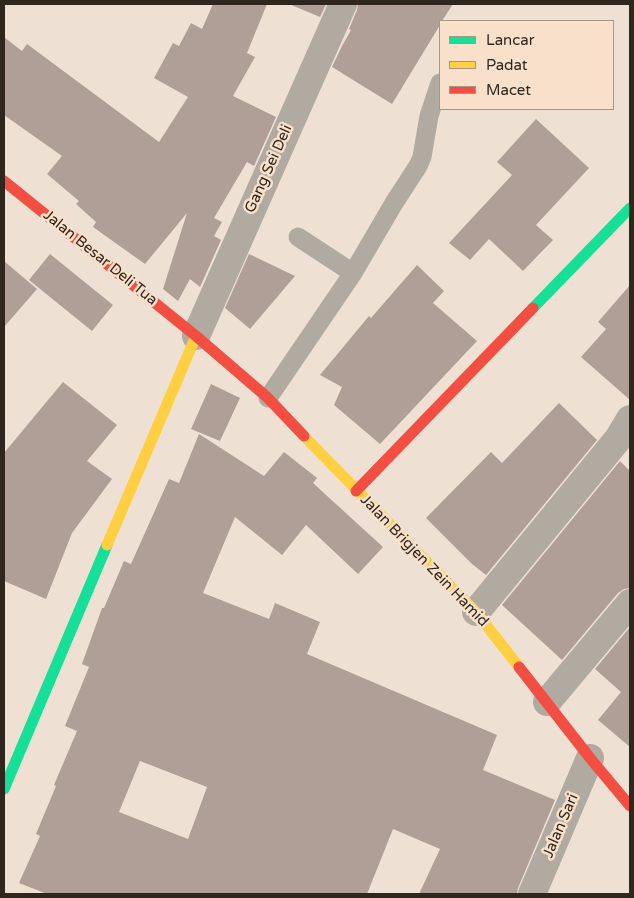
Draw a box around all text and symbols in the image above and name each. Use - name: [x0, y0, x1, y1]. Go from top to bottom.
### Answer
- legend: [439, 20, 614, 110]
- text: Lancar: [486, 31, 534, 49]
- text: Padat: [486, 56, 528, 74]
- text: Macet: [486, 81, 531, 99]
- street label: Gang Sei Deli: [242, 122, 296, 216]
- street label: Jalan Besar Deli Tua: [39, 207, 161, 309]
- street label: Jalan Brigjen Zein Hamid: [356, 491, 492, 631]
- street label: Jalan Sari: [539, 791, 583, 861]

